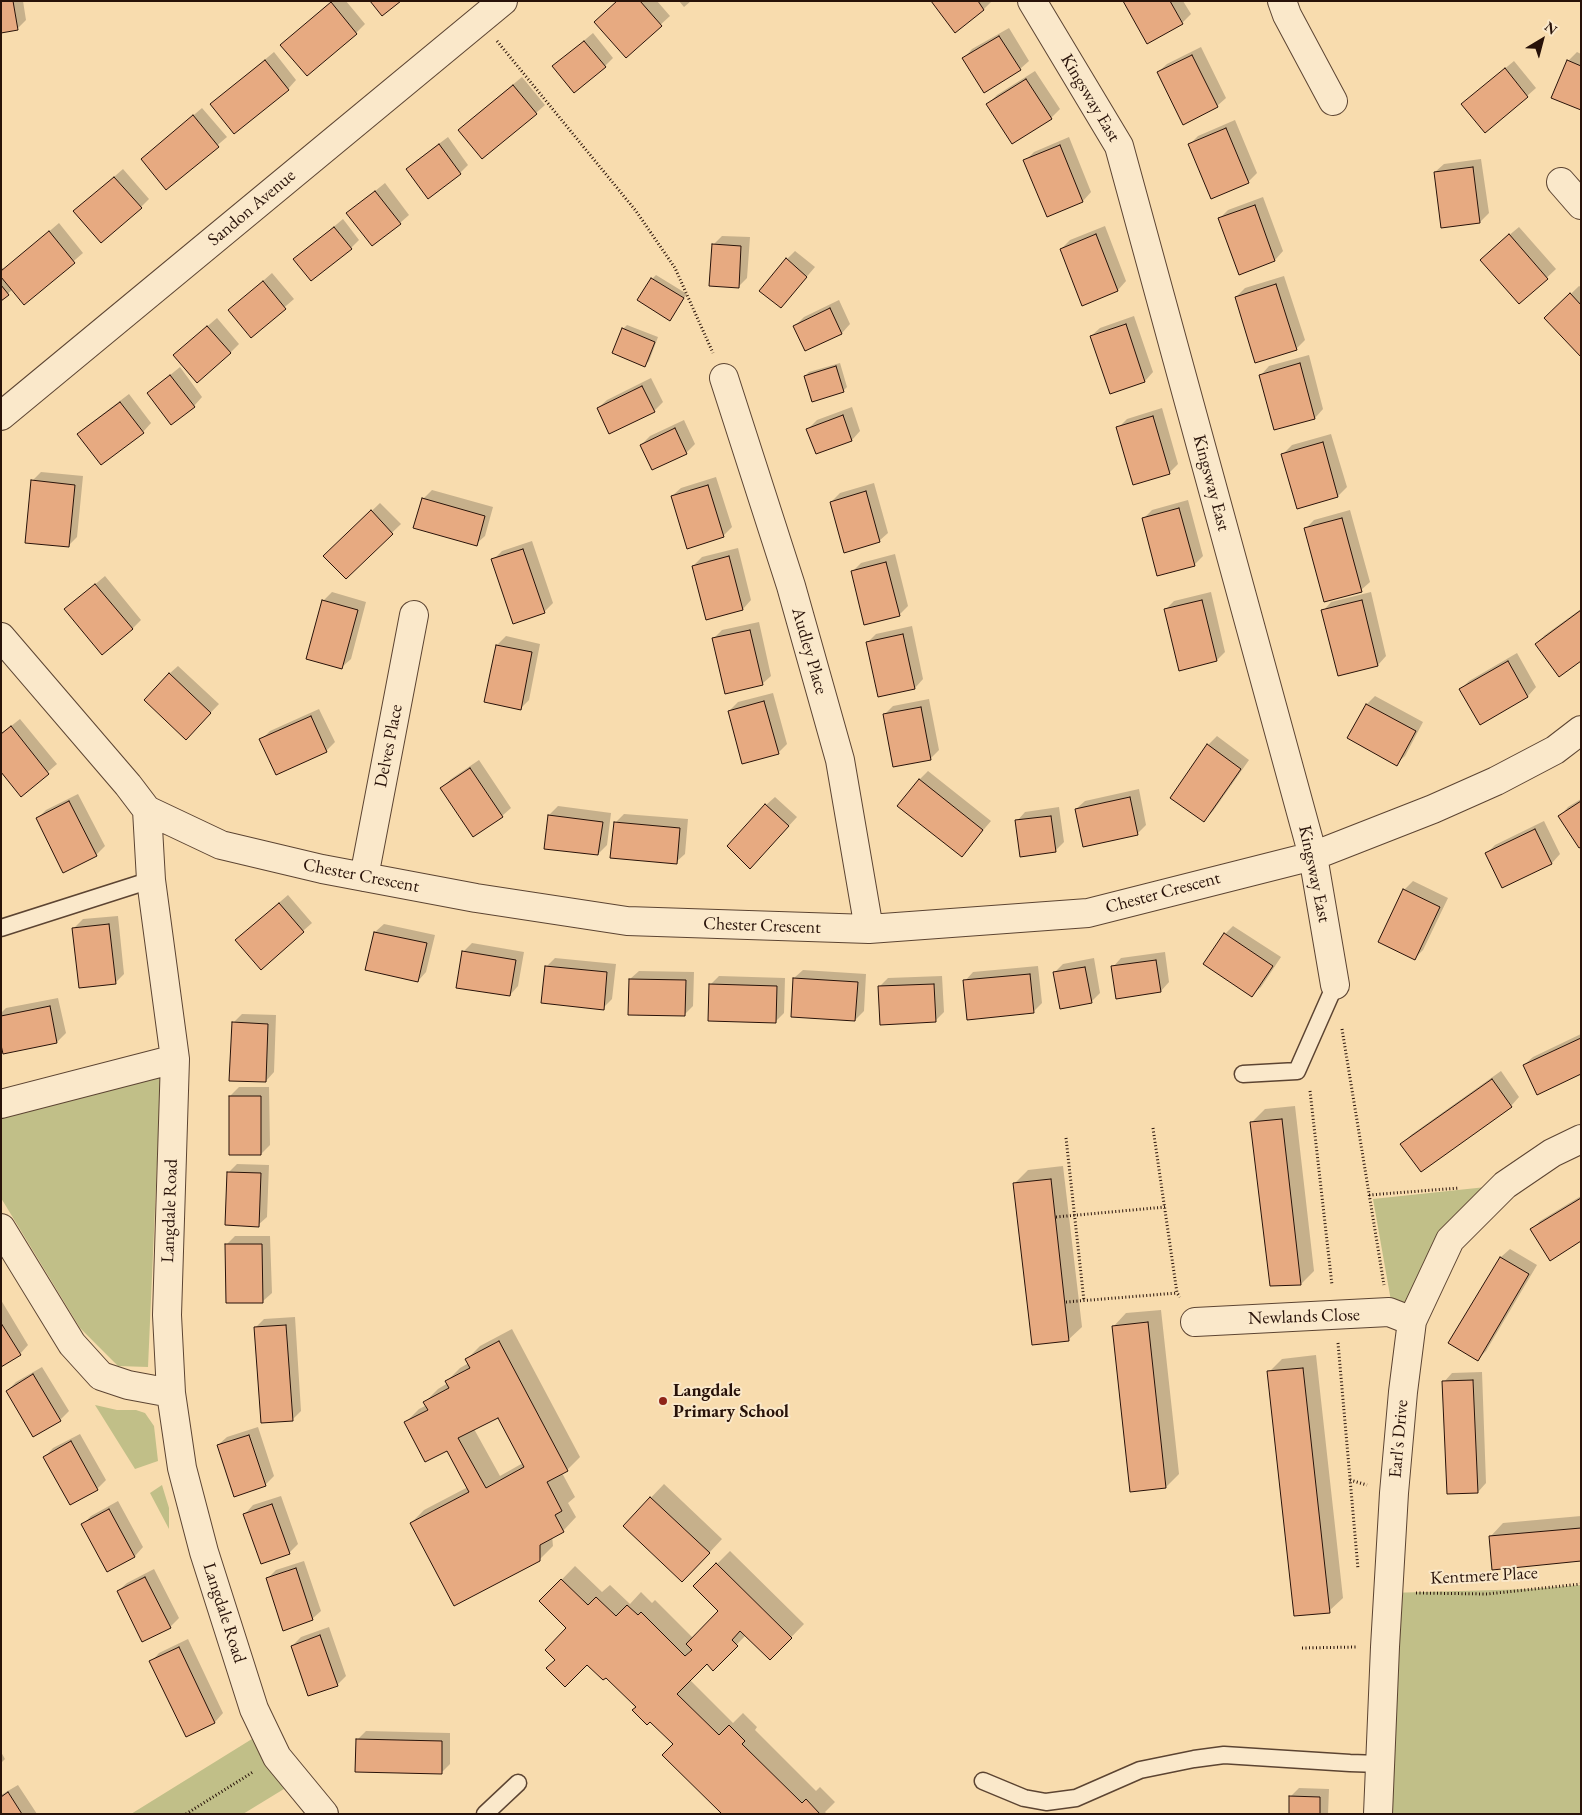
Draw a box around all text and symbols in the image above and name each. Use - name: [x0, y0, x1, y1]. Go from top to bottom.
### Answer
- north arrow: [1517, 15, 1567, 65]
- text: N: [1541, 17, 1561, 39]
- street label: Kingsway East: [1055, 50, 1125, 146]
- street label: Sandon Avenue: [204, 165, 300, 251]
- street label: Kingsway East: [1188, 433, 1234, 533]
- street label: Audley Place: [786, 605, 832, 697]
- street label: Delves Place: [370, 703, 408, 789]
- street label: Kingsway East: [1293, 823, 1335, 925]
- street label: Chester Crescent: [301, 854, 421, 898]
- street label: Chester Crescent: [1103, 867, 1223, 919]
- street label: Chester Crescent: [703, 913, 821, 939]
- street label: Langdale Road: [157, 1159, 183, 1263]
- street label: Newlands Close: [1248, 1304, 1360, 1330]
- place label: Langdale Primary School: [673, 1380, 789, 1422]
- marker: Langdale Primary School: [657, 1395, 669, 1407]
- street label: Earl's Drive: [1385, 1399, 1413, 1479]
- street label: Langdale Road: [198, 1560, 250, 1666]
- street label: Kentmere Place: [1430, 1562, 1538, 1590]

